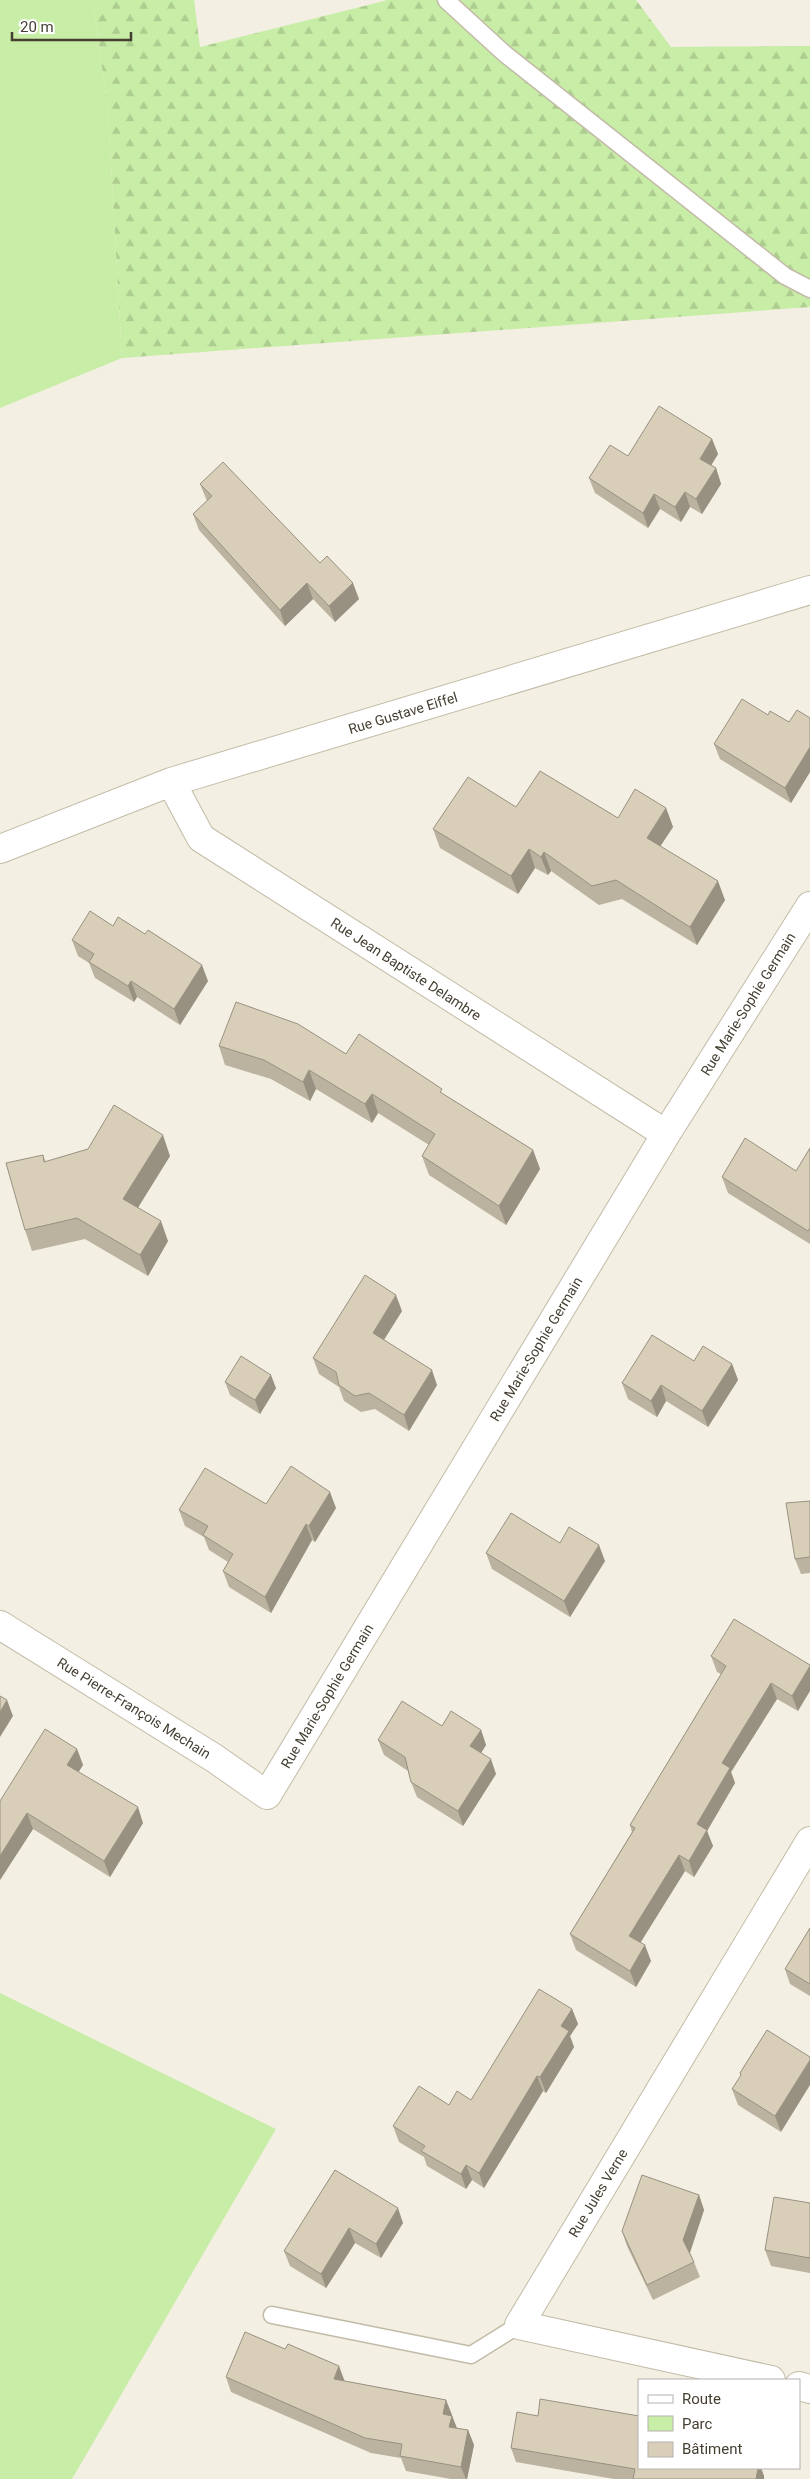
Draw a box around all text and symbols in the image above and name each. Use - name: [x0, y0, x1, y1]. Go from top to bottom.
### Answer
- scale bar: [12, 10, 131, 42]
- text: 20 m: [20, 18, 54, 36]
- street label: Rue Gustave Eiffel: [347, 689, 459, 737]
- street label: Rue Jean Baptiste Delambre: [328, 914, 484, 1024]
- street label: Rue Marie-Sophie Germain: [697, 930, 799, 1078]
- street label: Rue Marie-Sophie Germain: [487, 1274, 585, 1424]
- street label: Rue Marie-Sophie Germain: [278, 1621, 376, 1771]
- street label: Rue Pierre-François Mechain: [54, 1654, 214, 1762]
- street label: Rue Jules Verne: [565, 2146, 631, 2240]
- legend: [638, 2379, 800, 2469]
- text: Route: [682, 2390, 721, 2408]
- text: Parc: [682, 2415, 712, 2433]
- text: Bâtiment: [682, 2440, 742, 2458]

